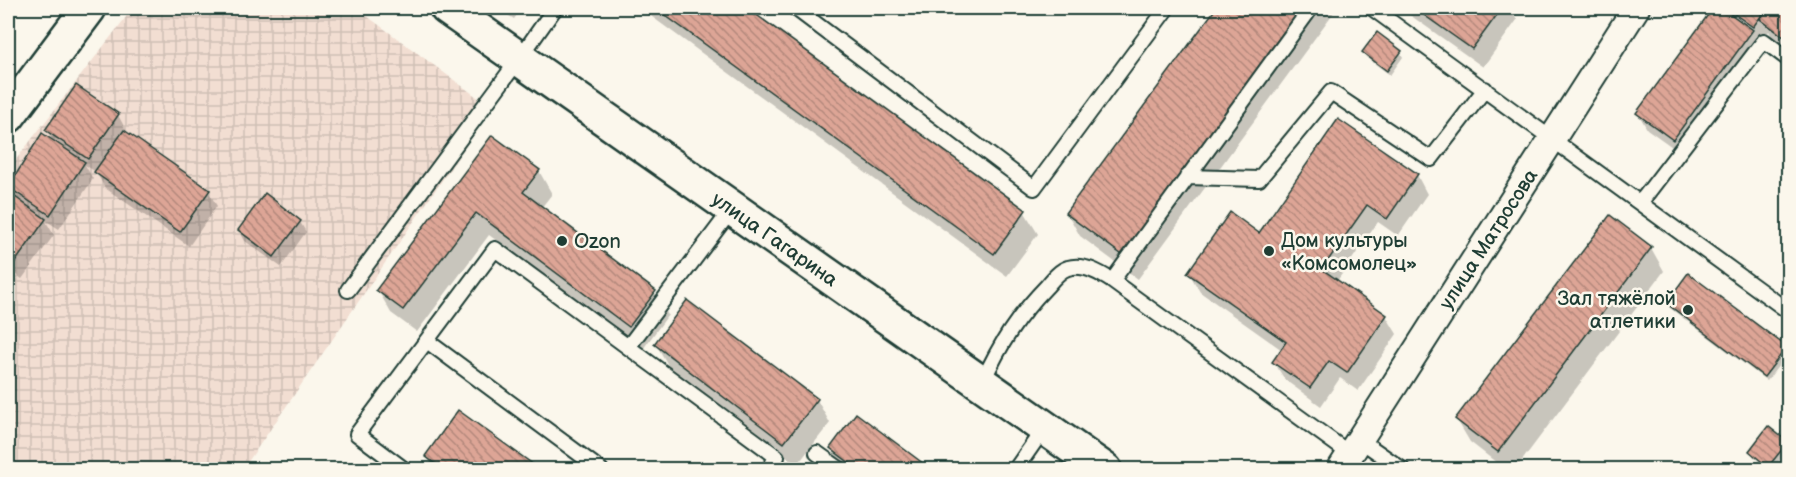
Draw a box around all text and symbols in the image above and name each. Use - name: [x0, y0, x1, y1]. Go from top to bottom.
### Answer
- street label: улица Матросова: [1434, 165, 1543, 314]
- street label: улица Гагарина: [707, 187, 842, 292]
- place label: Дом культуры «Комсомолец»: [1281, 229, 1417, 276]
- place label: Ozon: [574, 230, 621, 254]
- marker: Ozon: [555, 234, 569, 248]
- marker: Дом культуры «Комсомолец»: [1262, 244, 1276, 258]
- place label: Зал тяжёлой атлетики: [1558, 287, 1676, 334]
- marker: Зал тяжёлой атлетики: [1681, 303, 1695, 317]

